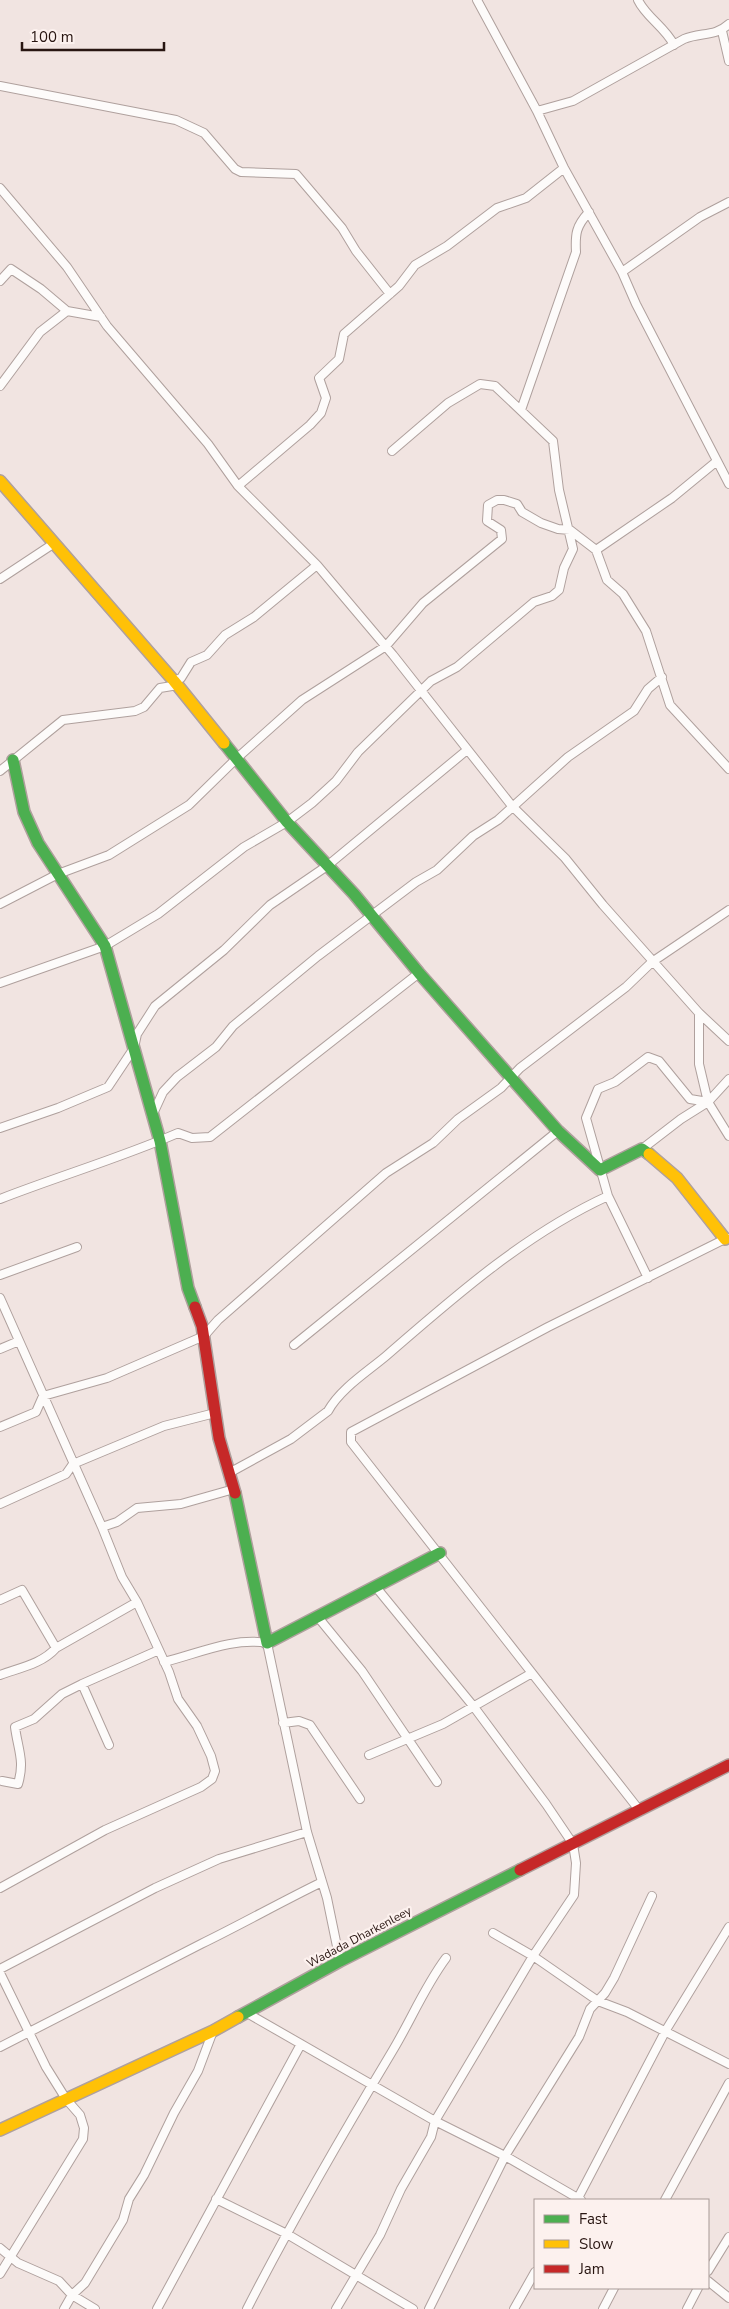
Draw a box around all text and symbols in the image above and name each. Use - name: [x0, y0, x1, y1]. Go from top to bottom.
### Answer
- scale bar: [22, 20, 165, 52]
- text: 100 m: [30, 27, 74, 47]
- street label: Wadada Dharkenleey: [304, 1902, 415, 1971]
- legend: [534, 2199, 709, 2289]
- text: Fast: [579, 2209, 608, 2229]
- text: Slow: [579, 2234, 614, 2254]
- text: Jam: [578, 2259, 605, 2279]

